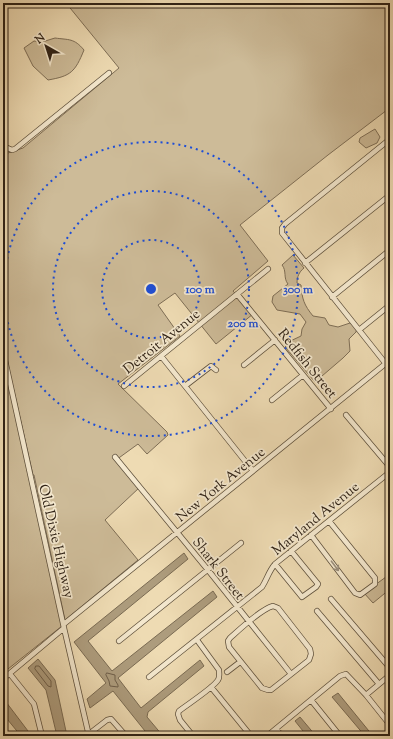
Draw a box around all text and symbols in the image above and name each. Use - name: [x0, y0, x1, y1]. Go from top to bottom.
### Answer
- north arrow: [26, 26, 66, 66]
- text: N: [31, 30, 49, 49]
- text: 100 m: [184, 281, 215, 299]
- text: 300 m: [283, 281, 313, 299]
- centre of rings: [144, 282, 158, 296]
- street label: Detroit Avenue: [120, 305, 205, 380]
- text: 200 m: [228, 315, 258, 333]
- street label: Redfish Street: [272, 325, 341, 404]
- street label: New York Avenue: [172, 443, 270, 528]
- street label: Maryland Avenue: [268, 478, 364, 561]
- street label: Old Dixie Highway: [32, 483, 78, 600]
- street label: Shark Street: [187, 534, 248, 605]
- one-way arrow: [330, 561, 339, 572]

